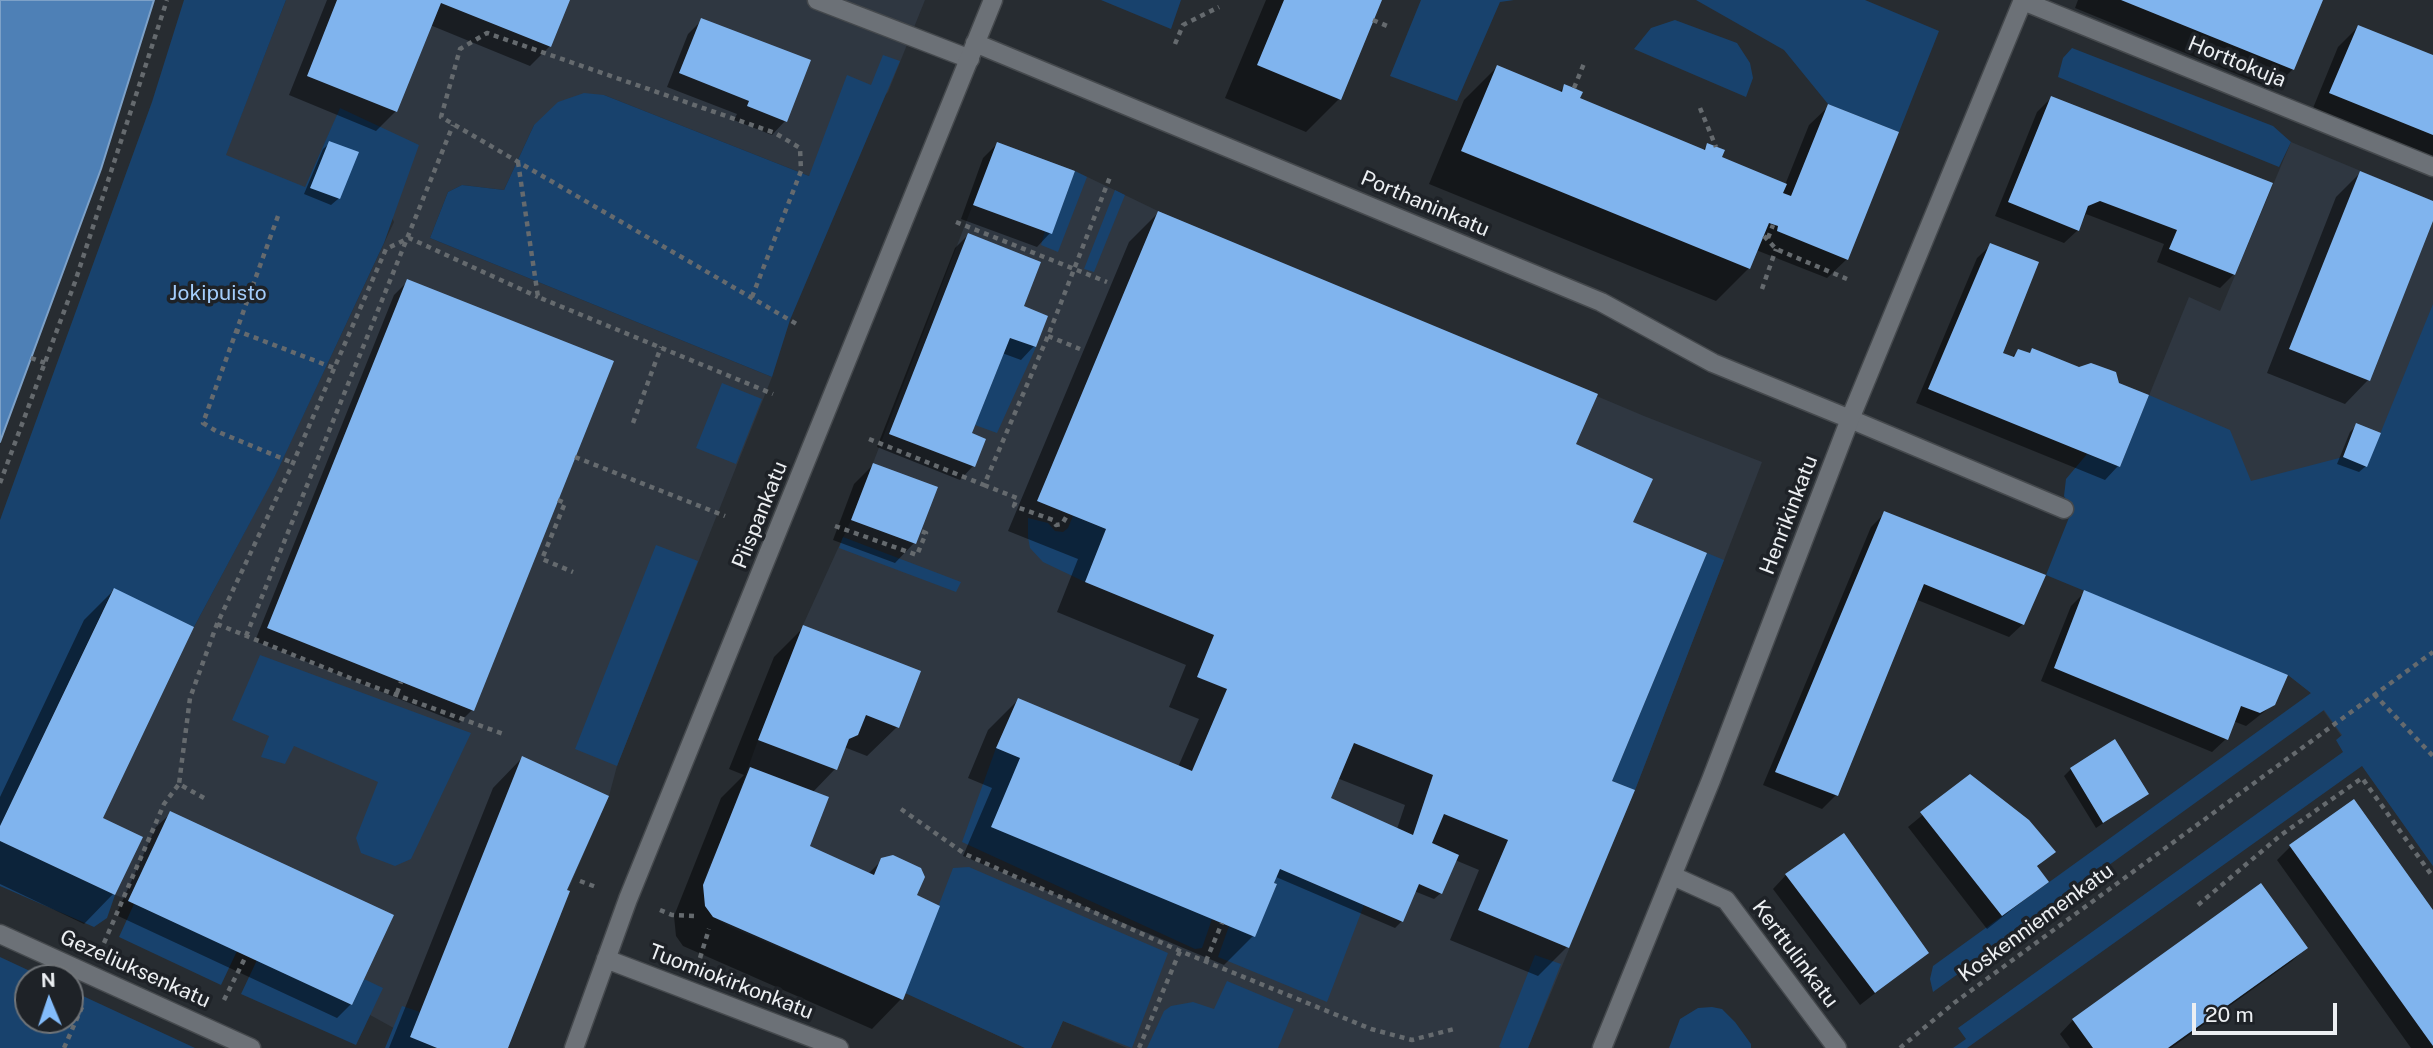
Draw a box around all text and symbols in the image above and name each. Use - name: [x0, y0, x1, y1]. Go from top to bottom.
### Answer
- street label: Horttokuja: [2184, 31, 2290, 93]
- street label: Porthaninkatu: [1357, 166, 1493, 242]
- park label: Jokipuisto: [169, 281, 267, 307]
- street label: Henrikinkatu: [1755, 452, 1823, 578]
- street label: Piispankatu: [727, 458, 793, 572]
- street label: Koskenniemenkatu: [1953, 858, 2119, 988]
- street label: Kerttulinkatu: [1747, 895, 1843, 1013]
- street label: Gezeliuksenkatu: [56, 925, 214, 1013]
- street label: Tuomiokirkonkatu: [645, 939, 817, 1025]
- north arrow: [14, 964, 84, 1034]
- text: N: [41, 969, 56, 991]
- scale bar: [2195, 988, 2340, 1032]
- text: 20 m: [2205, 1002, 2254, 1027]

